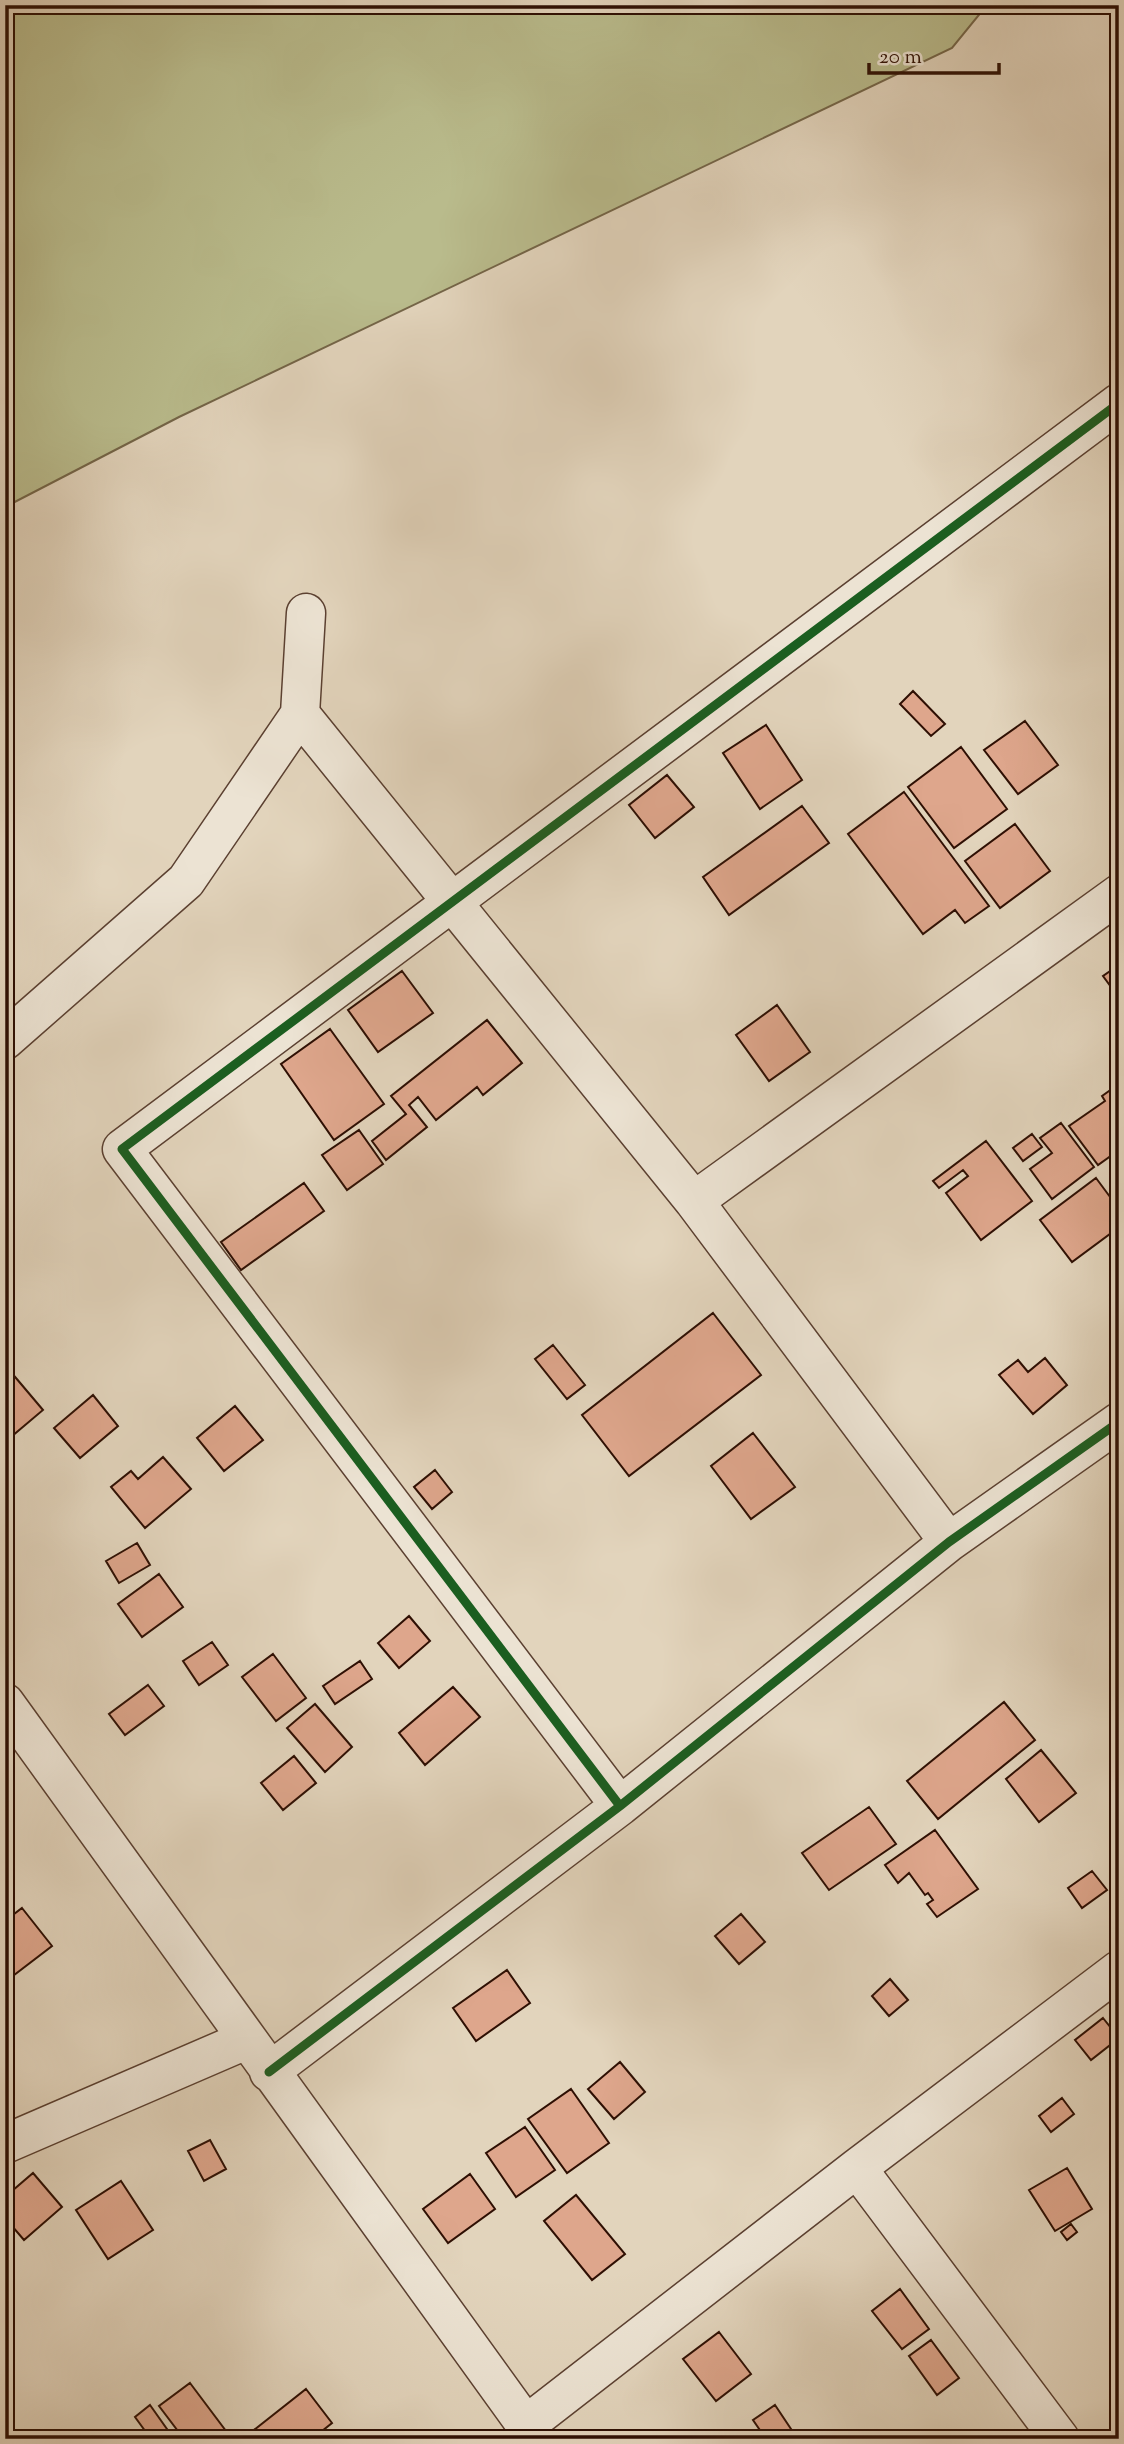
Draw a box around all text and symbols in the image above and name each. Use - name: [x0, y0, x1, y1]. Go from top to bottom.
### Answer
- scale bar: [869, 32, 998, 76]
- text: 20 m: [879, 43, 922, 73]

